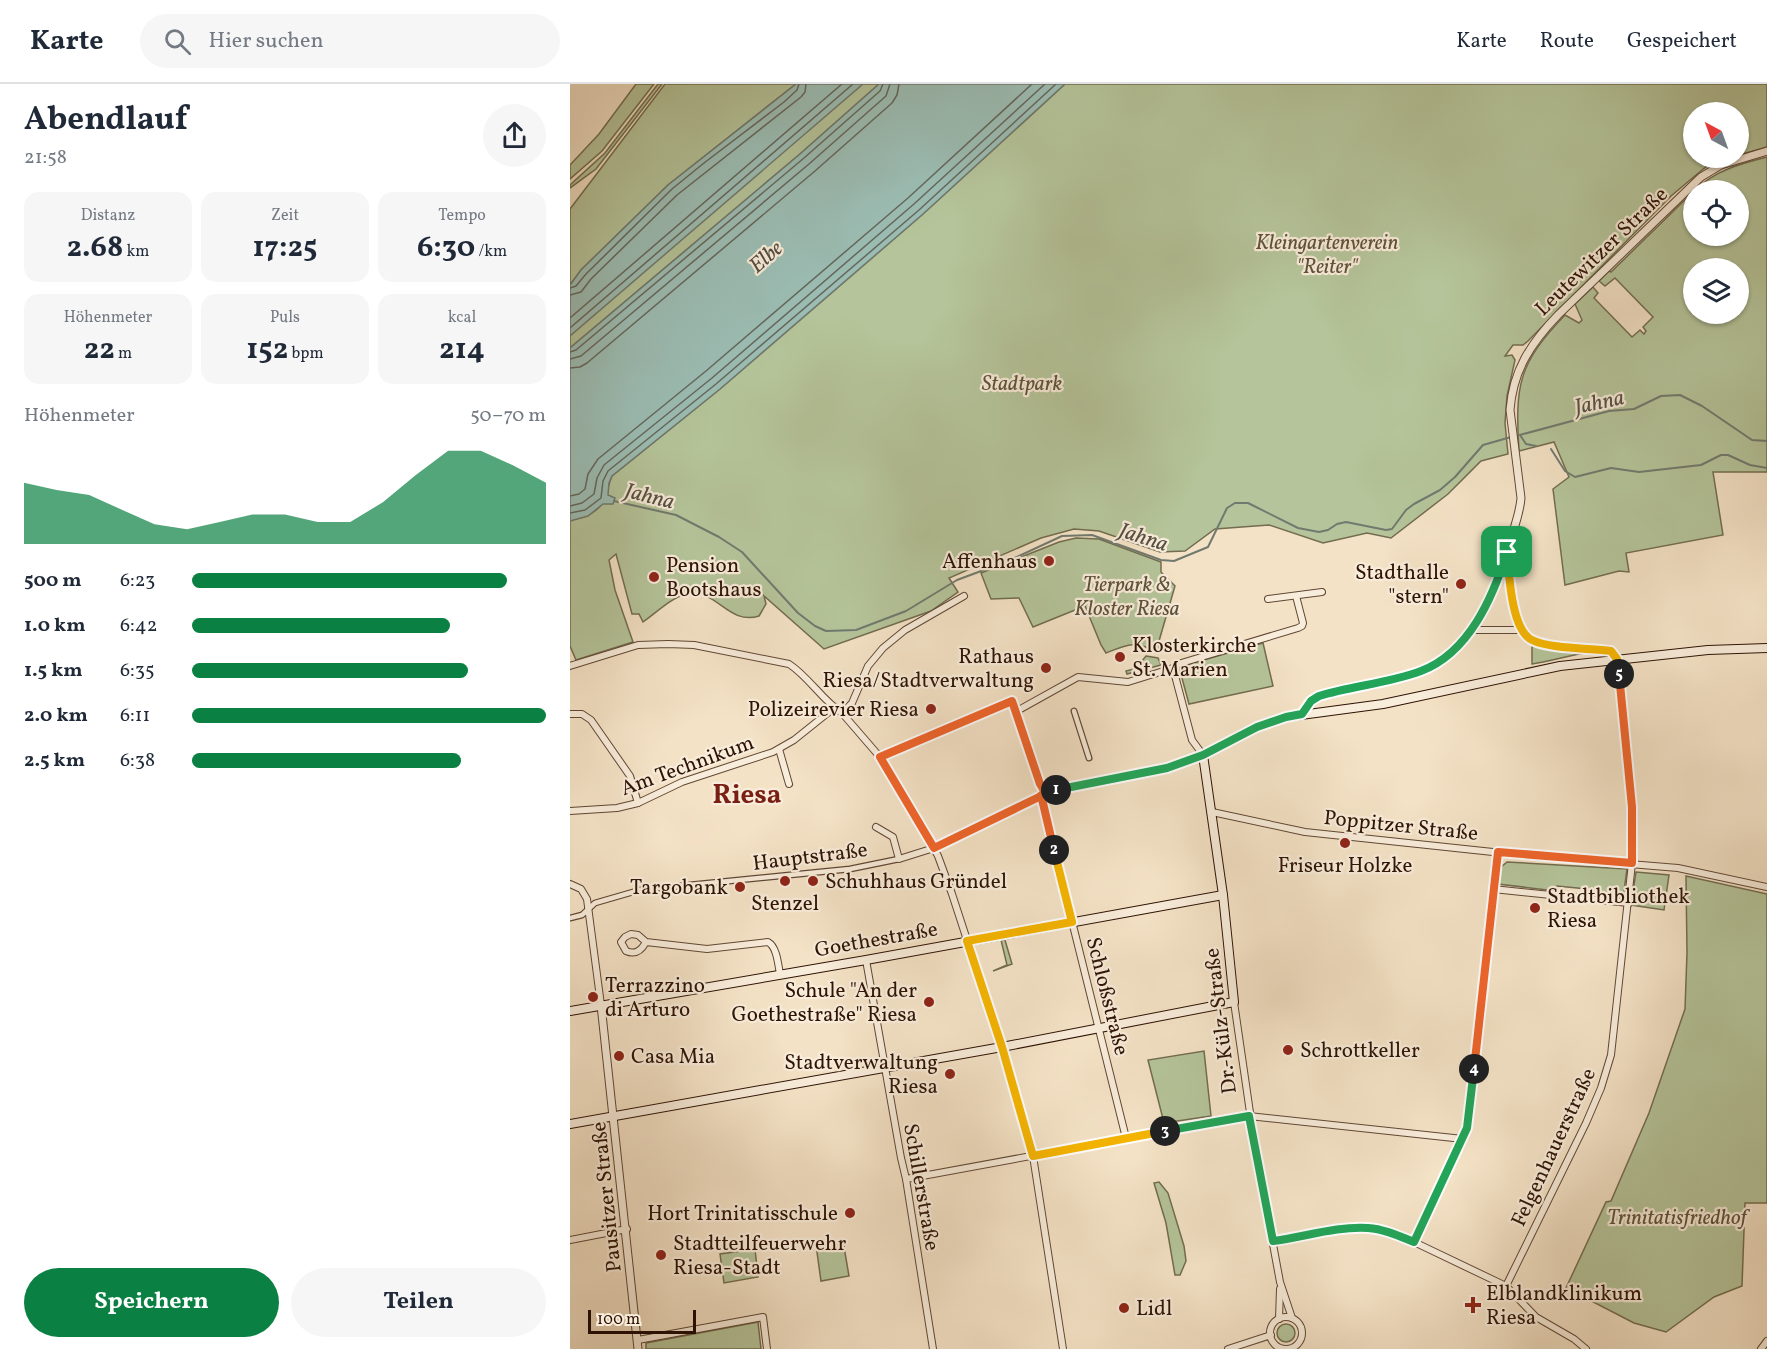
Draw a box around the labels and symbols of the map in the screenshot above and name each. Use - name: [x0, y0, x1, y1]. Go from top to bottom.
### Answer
- north arrow: [1683, 102, 1749, 168]
- street label: Leutewitzer Straße: [1529, 181, 1675, 323]
- park label: Kleingartenverein "Reiter": [1256, 229, 1398, 282]
- water label: Elbe: [743, 234, 790, 281]
- park label: Stadtpark: [982, 370, 1063, 399]
- water label: Jahna: [1570, 383, 1627, 424]
- water label: Jahna: [620, 476, 677, 518]
- water label: Jahna: [1113, 515, 1172, 561]
- pin: [1481, 526, 1532, 577]
- place label: Affenhaus: [942, 548, 1037, 577]
- place label: Pension Bootshaus: [666, 552, 762, 605]
- marker: Affenhaus: [1042, 554, 1056, 568]
- place label: Stadthalle "stern": [1355, 559, 1449, 612]
- marker: Pension Bootshaus: [647, 570, 661, 584]
- park label: Tierpark & Kloster Riesa: [1074, 571, 1180, 624]
- marker: Stadthalle "stern": [1454, 577, 1468, 591]
- place label: Klosterkirche St. Marien: [1132, 632, 1257, 685]
- place label: Rathaus Riesa/Stadtverwaltung: [823, 643, 1034, 696]
- marker: Klosterkirche St. Marien: [1113, 650, 1127, 664]
- pin: 5: [1604, 659, 1634, 689]
- marker: Rathaus Riesa/Stadtverwaltung: [1039, 661, 1053, 675]
- place label: Polizeirevier Riesa: [748, 696, 919, 725]
- marker: Polizeirevier Riesa: [924, 702, 938, 716]
- street label: Am Technikum: [617, 729, 758, 804]
- pin: 1: [1041, 775, 1071, 805]
- district label: Riesa: [712, 777, 782, 815]
- street label: Poppitzer Straße: [1322, 804, 1479, 849]
- pin: 2: [1039, 835, 1069, 865]
- street label: Hauptstraße: [751, 836, 869, 879]
- marker: Friseur Holzke: [1338, 836, 1352, 850]
- place label: Friseur Holzke: [1278, 852, 1412, 881]
- place label: Schuhhaus Gründel: [825, 868, 1007, 897]
- place label: Targobank: [630, 874, 729, 903]
- marker: Stenzel: [778, 874, 792, 888]
- marker: Schuhhaus Gründel: [806, 874, 820, 888]
- marker: Targobank: [733, 880, 747, 894]
- place label: Stadtbibliothek Riesa: [1547, 883, 1690, 936]
- place label: Stenzel: [751, 890, 819, 919]
- marker: Stadtbibliothek Riesa: [1528, 901, 1542, 915]
- street label: Goethestraße: [812, 915, 940, 966]
- street label: Schloßstraße: [1078, 934, 1135, 1059]
- street label: Dr.-Külz-Straße: [1198, 946, 1245, 1095]
- place label: Terrazzino di Arturo: [605, 972, 705, 1025]
- place label: Schule "An der Goethestraße" Riesa: [731, 977, 917, 1030]
- marker: Terrazzino di Arturo: [586, 990, 600, 1004]
- marker: Schule "An der Goethestraße" Riesa: [922, 995, 936, 1009]
- place label: Schrottkeller: [1300, 1037, 1420, 1066]
- place label: Casa Mia: [631, 1043, 715, 1072]
- marker: Schrottkeller: [1281, 1043, 1295, 1057]
- marker: Casa Mia: [612, 1049, 626, 1063]
- place label: Stadtverwaltung Riesa: [784, 1049, 938, 1102]
- pin: 4: [1459, 1054, 1489, 1084]
- street label: Felgenhauerstraße: [1505, 1064, 1604, 1232]
- marker: Stadtverwaltung Riesa: [943, 1067, 957, 1081]
- pin: 3: [1150, 1116, 1180, 1146]
- street label: Pausitzer Straße: [585, 1120, 630, 1274]
- street label: Schillerstraße: [895, 1121, 946, 1253]
- place label: Hort Trinitatisschule: [647, 1200, 838, 1229]
- park label: Trinitatisfriedhof: [1607, 1204, 1751, 1233]
- marker: Hort Trinitatisschule: [843, 1206, 857, 1220]
- place label: Stadtteilfeuerwehr Riesa-Stadt: [673, 1230, 846, 1283]
- marker: Stadtteilfeuerwehr Riesa-Stadt: [654, 1248, 668, 1262]
- place label: Elblandklinikum Riesa: [1486, 1280, 1642, 1333]
- place label: Lidl: [1136, 1295, 1172, 1324]
- marker: Elblandklinikum Riesa: [1464, 1296, 1482, 1314]
- marker: Lidl: [1117, 1301, 1131, 1315]
- scale bar: [588, 1307, 696, 1334]

